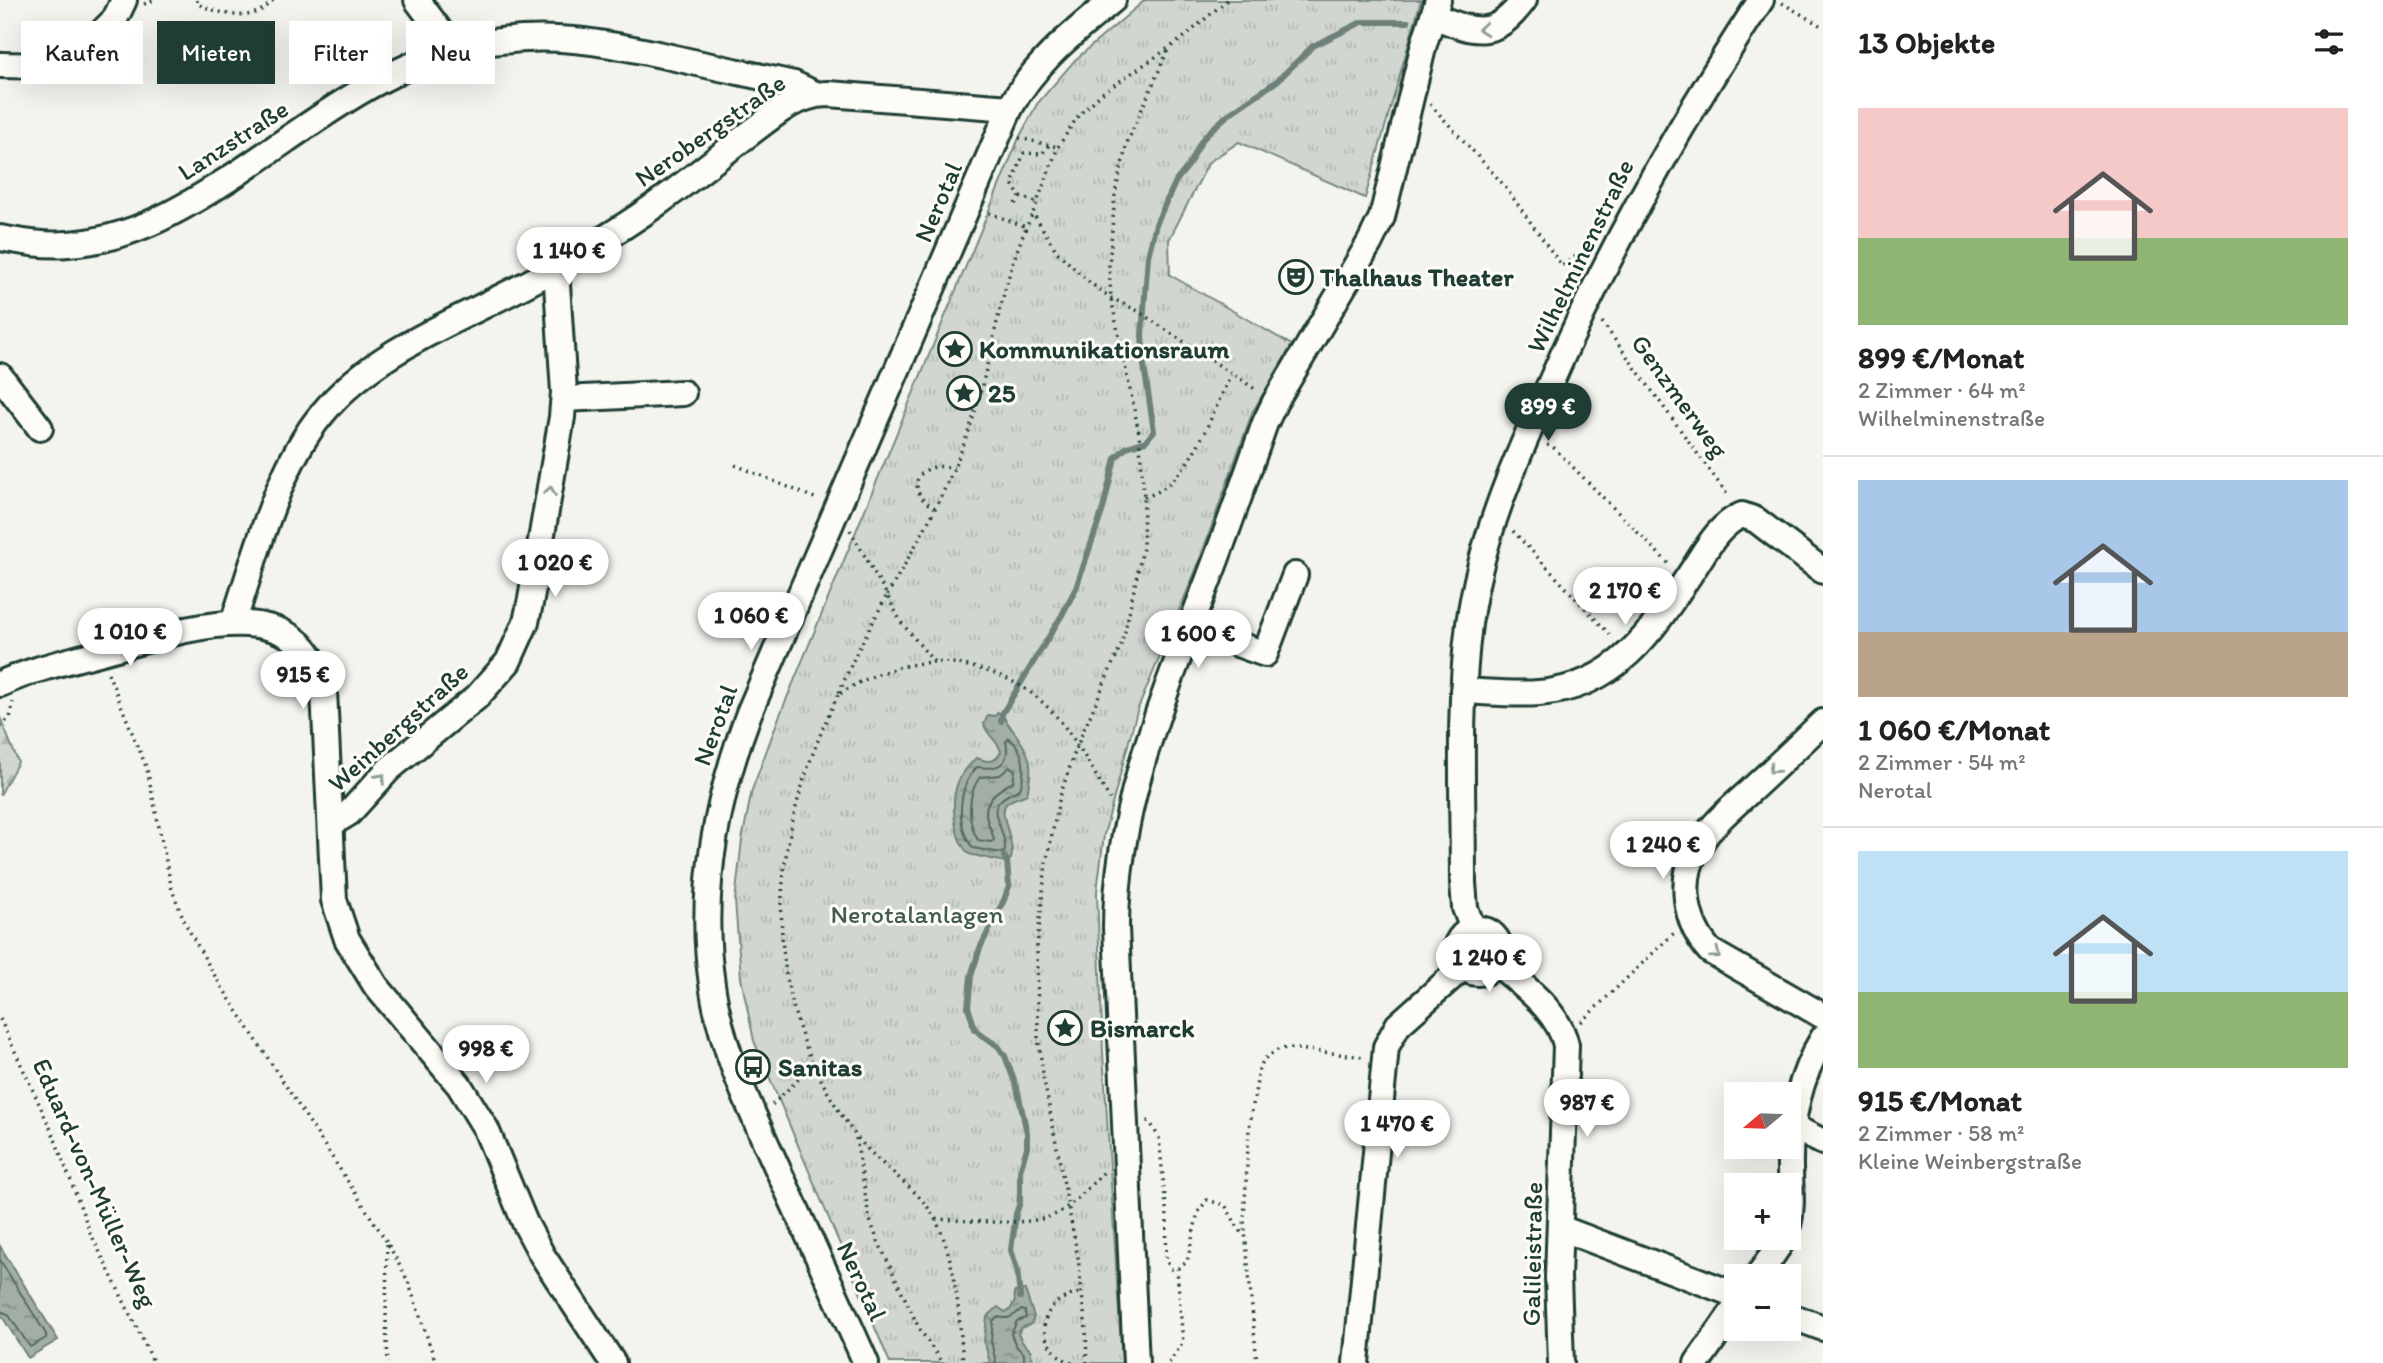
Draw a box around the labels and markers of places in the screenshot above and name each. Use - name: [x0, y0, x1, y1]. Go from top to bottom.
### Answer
- pin: 1 140 €: [504, 228, 634, 287]
- theatre icon: Thalhaus Theater: [1277, 258, 1315, 296]
- place label: Thalhaus Theater: [1319, 261, 1514, 293]
- place icon: Kommunikationsraum: [936, 330, 974, 368]
- place label: Kommunikationsraum: [979, 333, 1230, 365]
- place icon: 25: [945, 374, 983, 412]
- place label: 25: [988, 377, 1016, 409]
- pin: 899 €: [1499, 384, 1597, 443]
- pin: 1 020 €: [490, 540, 620, 599]
- pin: 2 170 €: [1560, 568, 1690, 627]
- pin: 1 060 €: [686, 592, 816, 652]
- pin: 1 010 €: [65, 608, 195, 668]
- pin: 1 600 €: [1133, 610, 1263, 670]
- pin: 915 €: [254, 652, 352, 711]
- pin: 1 240 €: [1598, 822, 1728, 881]
- pin: 1 240 €: [1424, 934, 1554, 994]
- place icon: Bismarck: [1046, 1009, 1084, 1047]
- place label: Bismarck: [1090, 1012, 1195, 1044]
- pin: 998 €: [437, 1026, 535, 1085]
- bus stop icon: Sanitas: [734, 1048, 772, 1086]
- place label: Sanitas: [778, 1051, 863, 1083]
- pin: 987 €: [1538, 1080, 1636, 1139]
- pin: 1 470 €: [1332, 1100, 1462, 1160]

